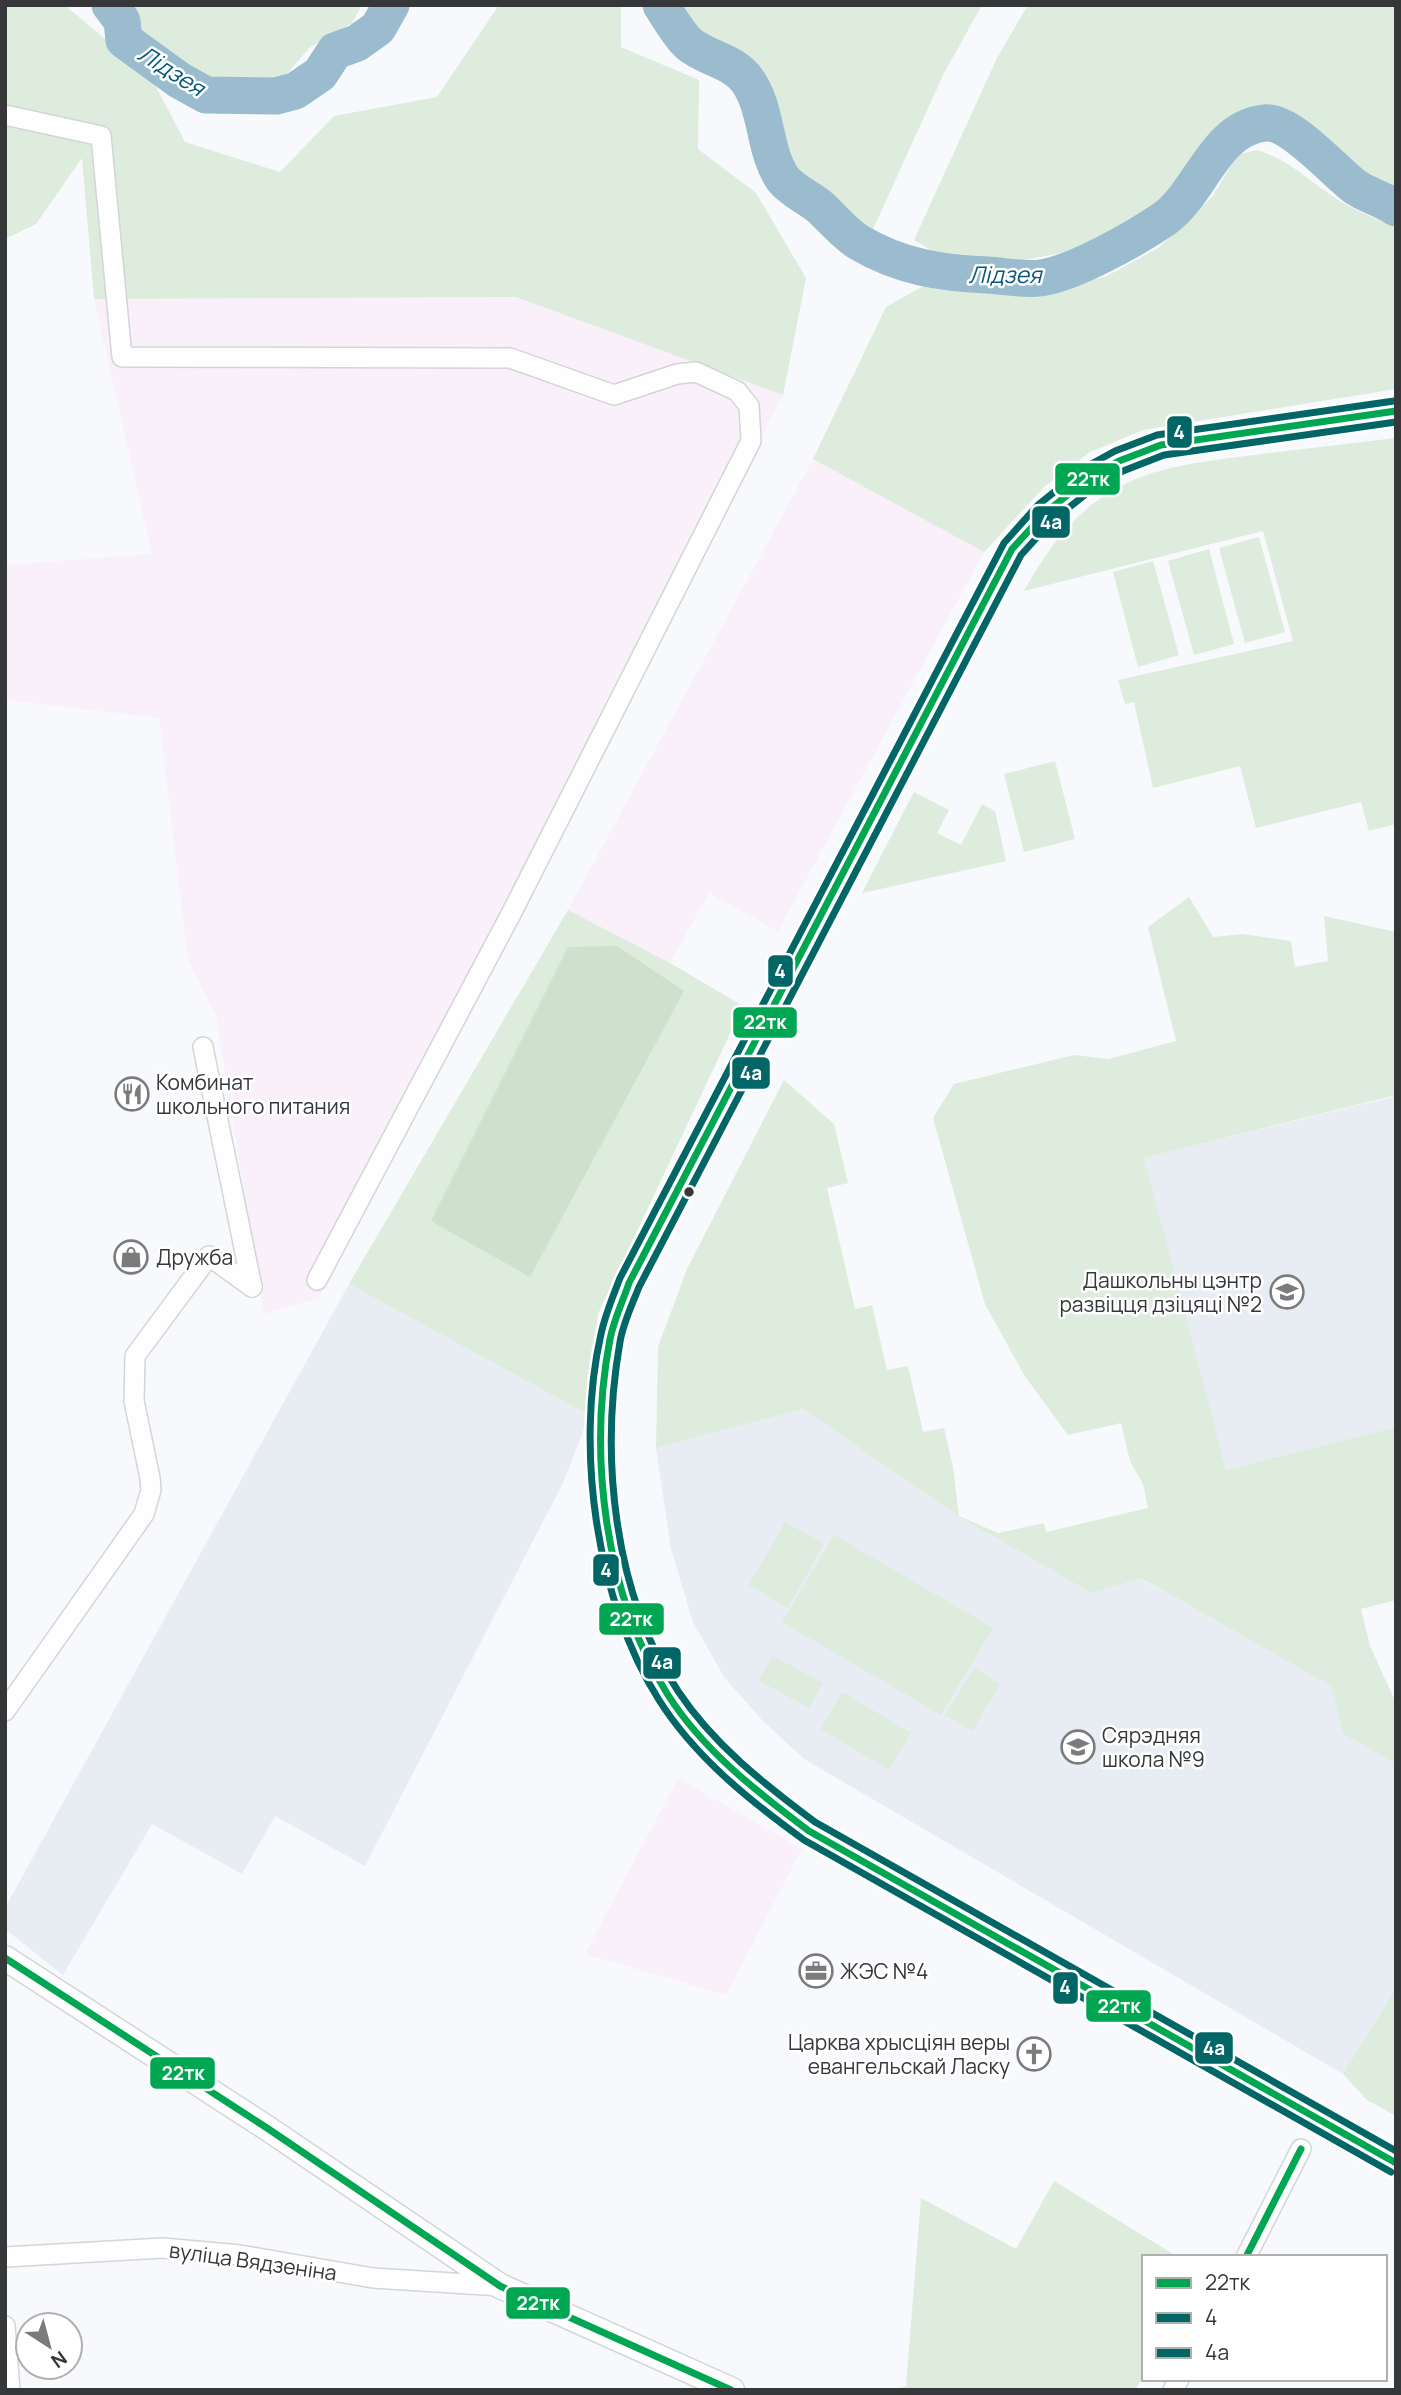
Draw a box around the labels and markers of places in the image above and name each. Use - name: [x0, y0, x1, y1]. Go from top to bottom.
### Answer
- place label: Комбинат школьного питания: [156, 1068, 350, 1120]
- restaurant icon: Комбинат школьного питания: [113, 1075, 151, 1113]
- unlabelled marker: [682, 1185, 696, 1199]
- shop icon: Дружба: [112, 1238, 150, 1276]
- place label: Дружба: [156, 1243, 233, 1271]
- place label: Дашкольны цэнтр развіцця дзіцяці №2: [1059, 1266, 1262, 1318]
- school or university icon: Дашкольны цэнтр развіцця дзіцяці №2: [1268, 1273, 1306, 1311]
- place label: Сярэдняя школа №9: [1102, 1721, 1205, 1773]
- school or university icon: Сярэдняя школа №9: [1059, 1728, 1097, 1766]
- office icon: ЖЭС №4: [797, 1952, 835, 1990]
- place label: ЖЭС №4: [840, 1957, 928, 1985]
- place label: Царква хрысціян веры евангельскай Ласку: [788, 2028, 1010, 2080]
- church icon: Царква хрысціян веры евангельскай Ласку: [1015, 2035, 1053, 2073]

